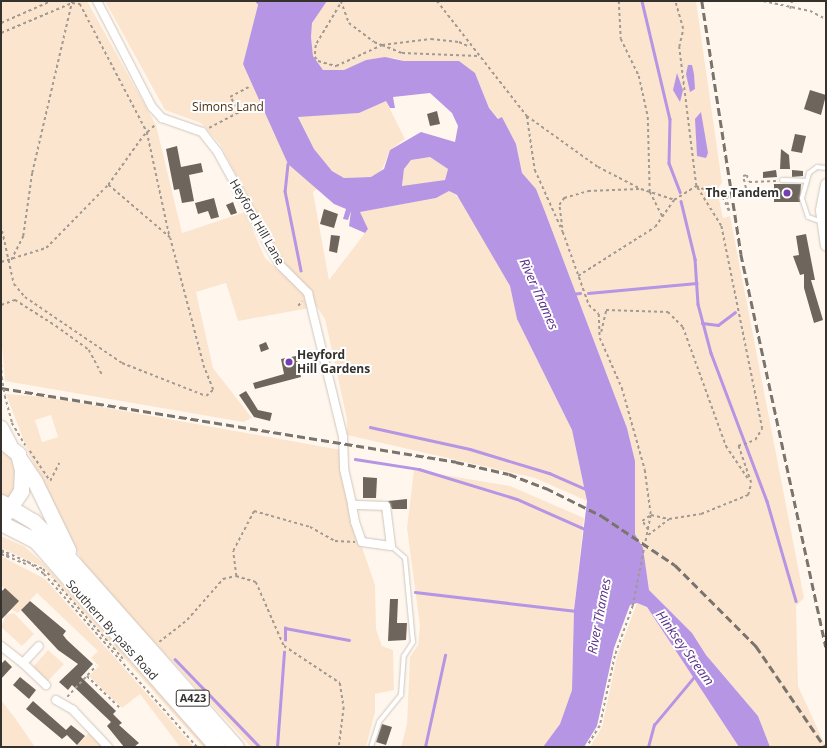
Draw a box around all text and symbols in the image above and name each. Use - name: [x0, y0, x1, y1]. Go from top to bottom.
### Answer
- park label: Simons Land: [192, 100, 264, 114]
- street label: Heyford Hill Lane: [227, 177, 287, 267]
- place label: The Tandem: [705, 186, 779, 200]
- marker: The Tandem: [782, 188, 792, 198]
- water label: River Thames: [516, 256, 562, 332]
- place label: Heyford Hill Gardens: [297, 348, 370, 376]
- marker: Heyford Hill Gardens: [284, 357, 294, 367]
- street label: Southern By-pass Road: [63, 577, 161, 683]
- water label: River Thames: [584, 577, 614, 655]
- water label: Hinksey Stream: [653, 608, 717, 688]
- road number: A423: [175, 689, 211, 707]

